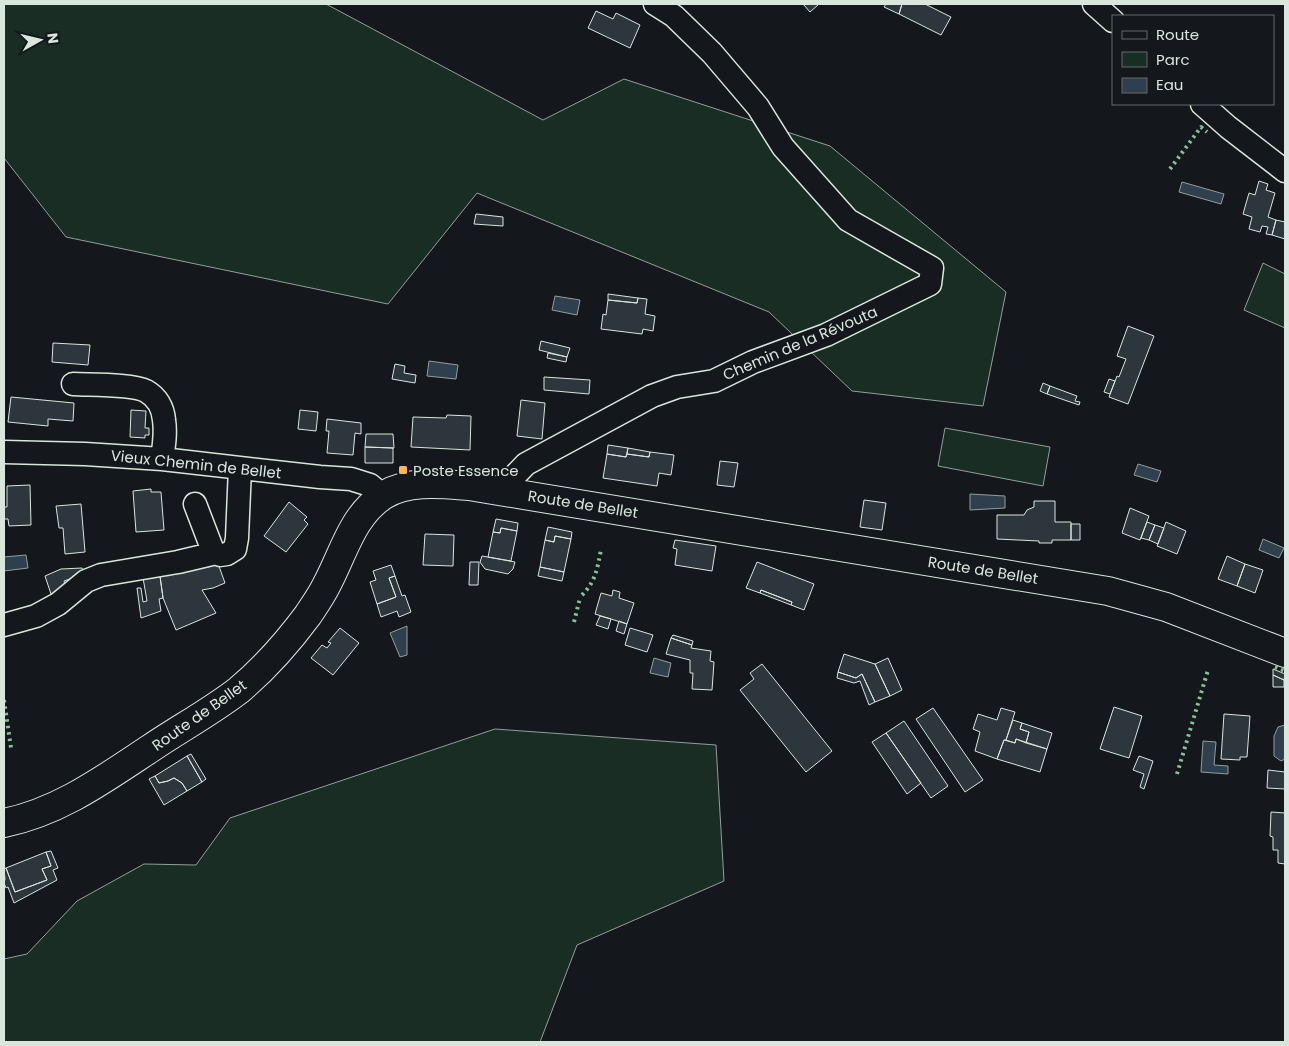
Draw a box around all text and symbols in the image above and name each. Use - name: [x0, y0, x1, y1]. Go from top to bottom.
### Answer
- north arrow: [15, 15, 65, 65]
- legend: [1112, 15, 1274, 105]
- text: Route: [1156, 24, 1199, 45]
- text: N: [42, 32, 64, 45]
- text: Parc: [1156, 49, 1190, 70]
- text: Eau: [1156, 74, 1183, 95]
- street label: Chemin de la Révouta: [719, 301, 881, 385]
- street label: Vieux Chemin de Bellet: [110, 445, 282, 483]
- place label: Poste Essence: [413, 460, 519, 481]
- marker: Poste Essence: [397, 464, 409, 476]
- street label: Route de Bellet: [526, 485, 640, 523]
- street label: Route de Bellet: [926, 551, 1040, 589]
- street label: Route de Bellet: [147, 675, 251, 755]

